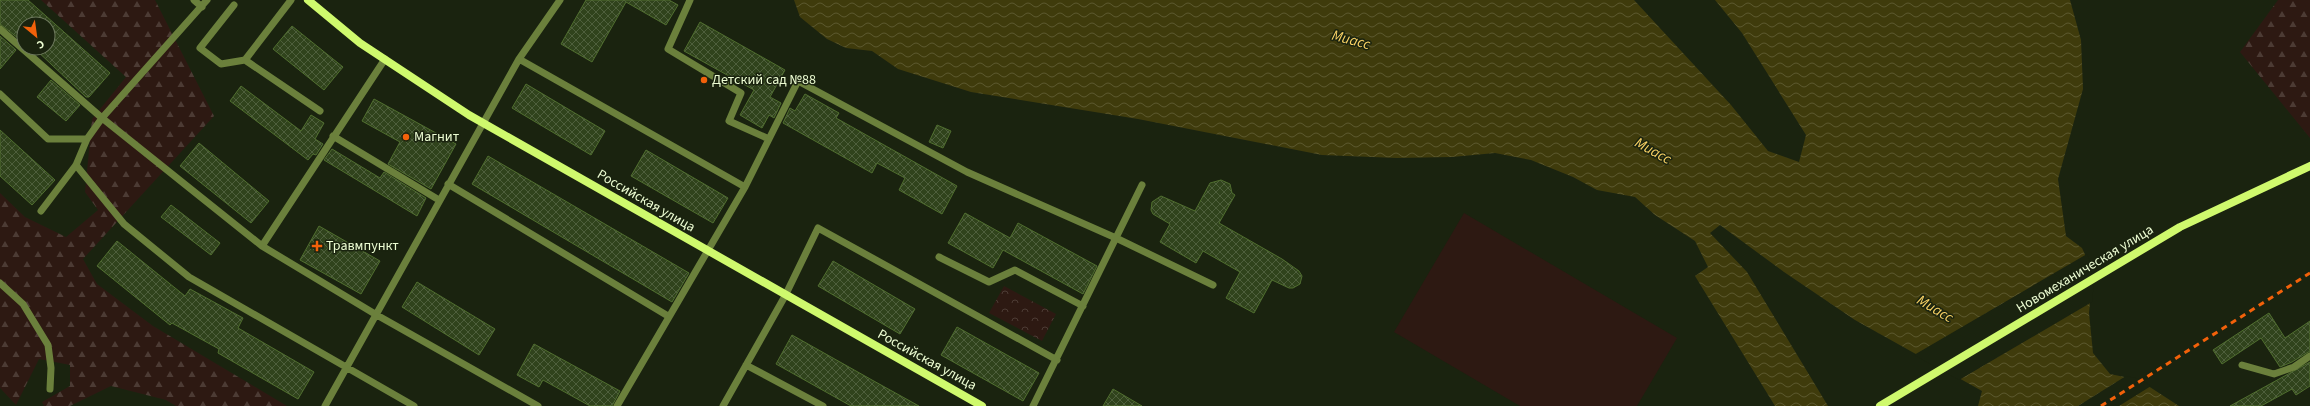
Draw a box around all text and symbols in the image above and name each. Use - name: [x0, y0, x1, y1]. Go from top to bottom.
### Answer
- north arrow: [16, 16, 56, 56]
- water label: Миасс: [1329, 25, 1373, 55]
- text: С: [34, 36, 47, 53]
- place label: Детский сад №88: [712, 70, 816, 90]
- marker: Детский сад №88: [699, 75, 709, 85]
- place label: Магнит: [414, 127, 460, 147]
- marker: Магнит: [401, 132, 411, 142]
- water label: Миасс: [1631, 132, 1676, 170]
- street label: Российская улица: [593, 165, 699, 237]
- street label: Новомеханическая улица: [2013, 220, 2157, 318]
- place label: Травмпункт: [326, 236, 399, 256]
- marker: Травмпункт: [311, 240, 323, 252]
- water label: Миасс: [1913, 290, 1958, 328]
- street label: Российская улица: [874, 324, 980, 396]

